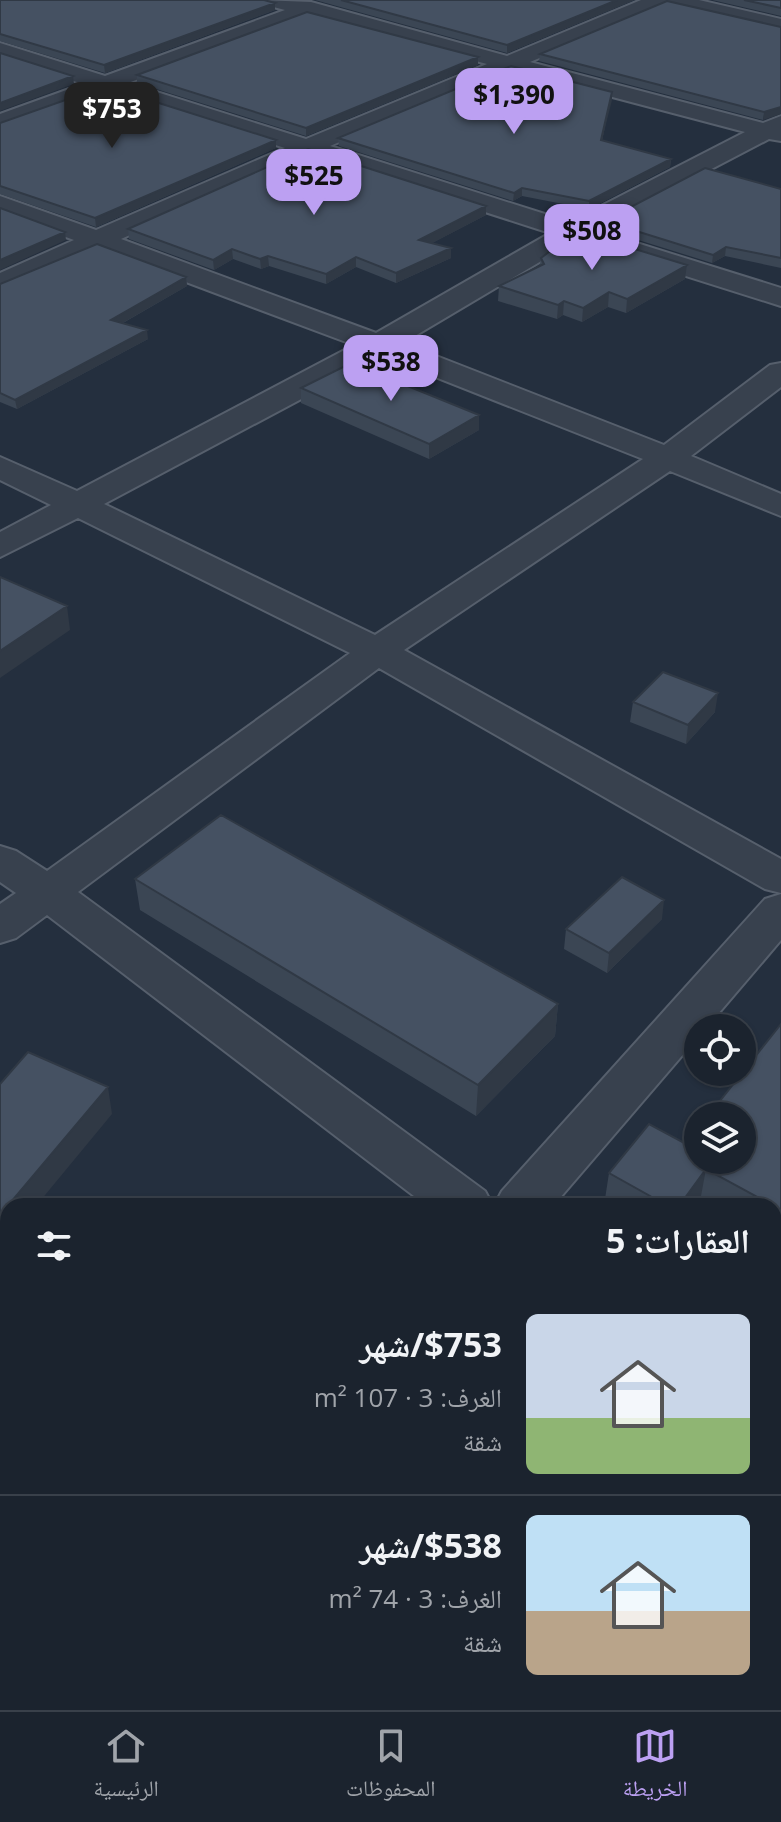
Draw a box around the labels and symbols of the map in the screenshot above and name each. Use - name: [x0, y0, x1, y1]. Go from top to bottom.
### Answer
- pin: $1,390: [449, 68, 579, 136]
- pin: $753: [65, 82, 159, 150]
- pin: $525: [267, 149, 361, 217]
- pin: $508: [545, 204, 639, 272]
- pin: $538: [344, 335, 438, 403]

